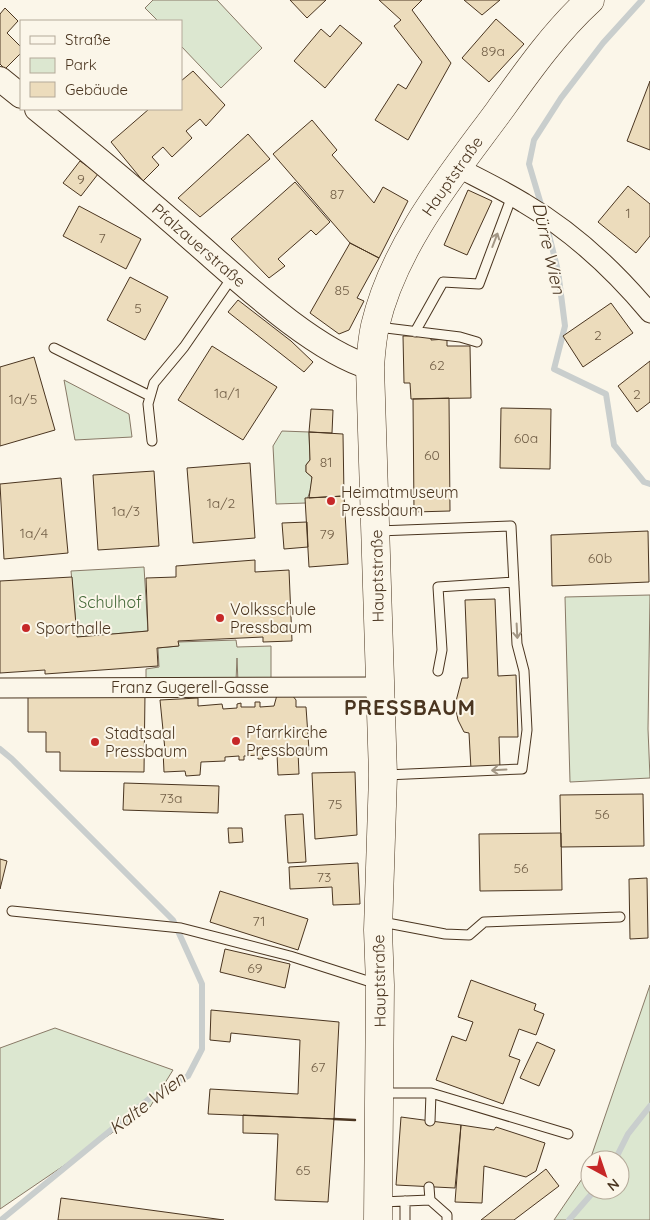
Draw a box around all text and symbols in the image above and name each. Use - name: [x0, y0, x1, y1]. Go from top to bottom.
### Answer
- legend: [20, 20, 182, 110]
- text: Straße: [65, 30, 111, 49]
- house number: 89a: [481, 42, 505, 60]
- text: Park: [65, 55, 97, 74]
- text: Gebäude: [65, 80, 128, 99]
- street label: Hauptstraße: [417, 132, 487, 220]
- house number: 9: [77, 170, 85, 188]
- house number: 87: [330, 185, 344, 203]
- street label: Pfalzauerstraße: [148, 199, 250, 291]
- water label: Dürre Wien: [527, 200, 571, 297]
- house number: 1: [625, 204, 631, 222]
- house number: 7: [98, 229, 106, 247]
- one-way arrow: [491, 233, 500, 248]
- house number: 85: [334, 281, 350, 299]
- house number: 5: [134, 299, 142, 317]
- house number: 2: [594, 326, 602, 344]
- house number: 62: [429, 356, 445, 374]
- house number: 1a/1: [214, 384, 240, 402]
- house number: 2: [633, 385, 641, 403]
- house number: 1a/5: [9, 390, 37, 408]
- house number: 60a: [514, 429, 538, 447]
- house number: 60: [424, 446, 440, 464]
- house number: 81: [320, 453, 332, 471]
- place label: Heimatmuseum Pressbaum: [341, 482, 459, 520]
- house number: 1a/2: [207, 494, 236, 512]
- marker: Heimatmuseum Pressbaum: [325, 495, 337, 507]
- house number: 1a/3: [112, 502, 140, 520]
- house number: 1a/4: [20, 524, 48, 542]
- house number: 79: [320, 525, 335, 543]
- street label: Hauptstraße: [366, 529, 388, 623]
- house number: 60b: [588, 549, 612, 567]
- park label: Schulhof: [78, 592, 142, 612]
- place label: Volksschule Pressbaum: [230, 599, 316, 637]
- marker: Volksschule Pressbaum: [214, 612, 226, 624]
- place label: Sporthalle: [36, 618, 111, 638]
- marker: Sporthalle: [20, 622, 32, 634]
- one-way arrow: [512, 623, 521, 639]
- street label: Franz Gugerell-Gasse: [111, 677, 269, 697]
- district label: PRESSBAUM: [344, 694, 476, 720]
- place label: Pfarrkirche Pressbaum: [246, 722, 328, 760]
- place label: Stadtsaal Pressbaum: [105, 723, 187, 761]
- marker: Pfarrkirche Pressbaum: [230, 735, 242, 747]
- marker: Stadtsaal Pressbaum: [89, 736, 101, 748]
- one-way arrow: [491, 765, 508, 775]
- house number: 73a: [159, 789, 183, 807]
- house number: 75: [328, 795, 342, 813]
- house number: 56: [594, 805, 610, 823]
- house number: 56: [513, 859, 529, 877]
- house number: 73: [317, 868, 331, 886]
- house number: 71: [252, 912, 266, 930]
- street label: Hauptstraße: [368, 934, 390, 1028]
- house number: 69: [247, 959, 263, 977]
- house number: 67: [311, 1058, 325, 1076]
- water label: Kalte Wien: [104, 1066, 190, 1139]
- north arrow: [580, 1150, 630, 1200]
- house number: 65: [295, 1161, 311, 1179]
- text: N: [604, 1175, 623, 1195]

